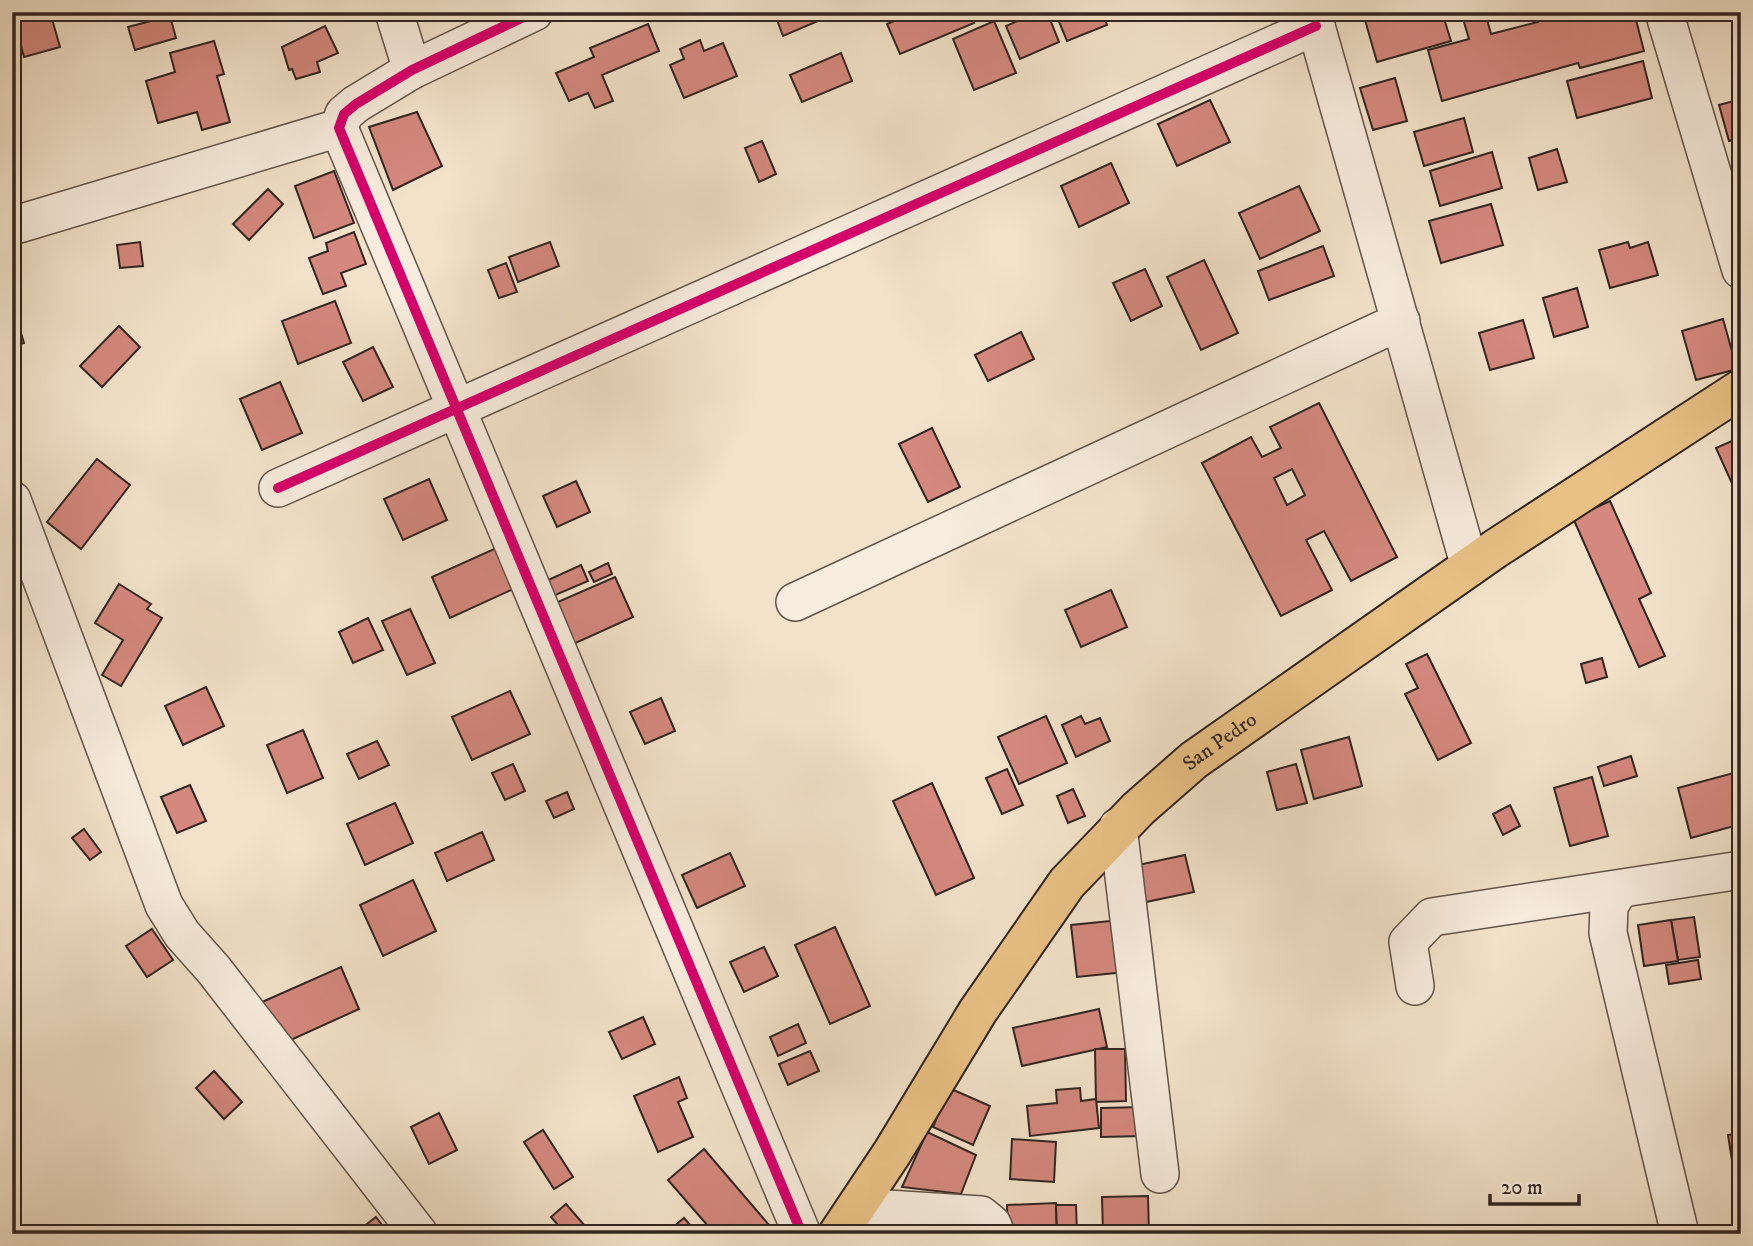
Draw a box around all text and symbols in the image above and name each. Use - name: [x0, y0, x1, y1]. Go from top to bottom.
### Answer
- street label: San Pedro: [1178, 707, 1262, 777]
- scale bar: [1490, 1162, 1580, 1206]
- text: 20 m: [1501, 1175, 1543, 1201]

